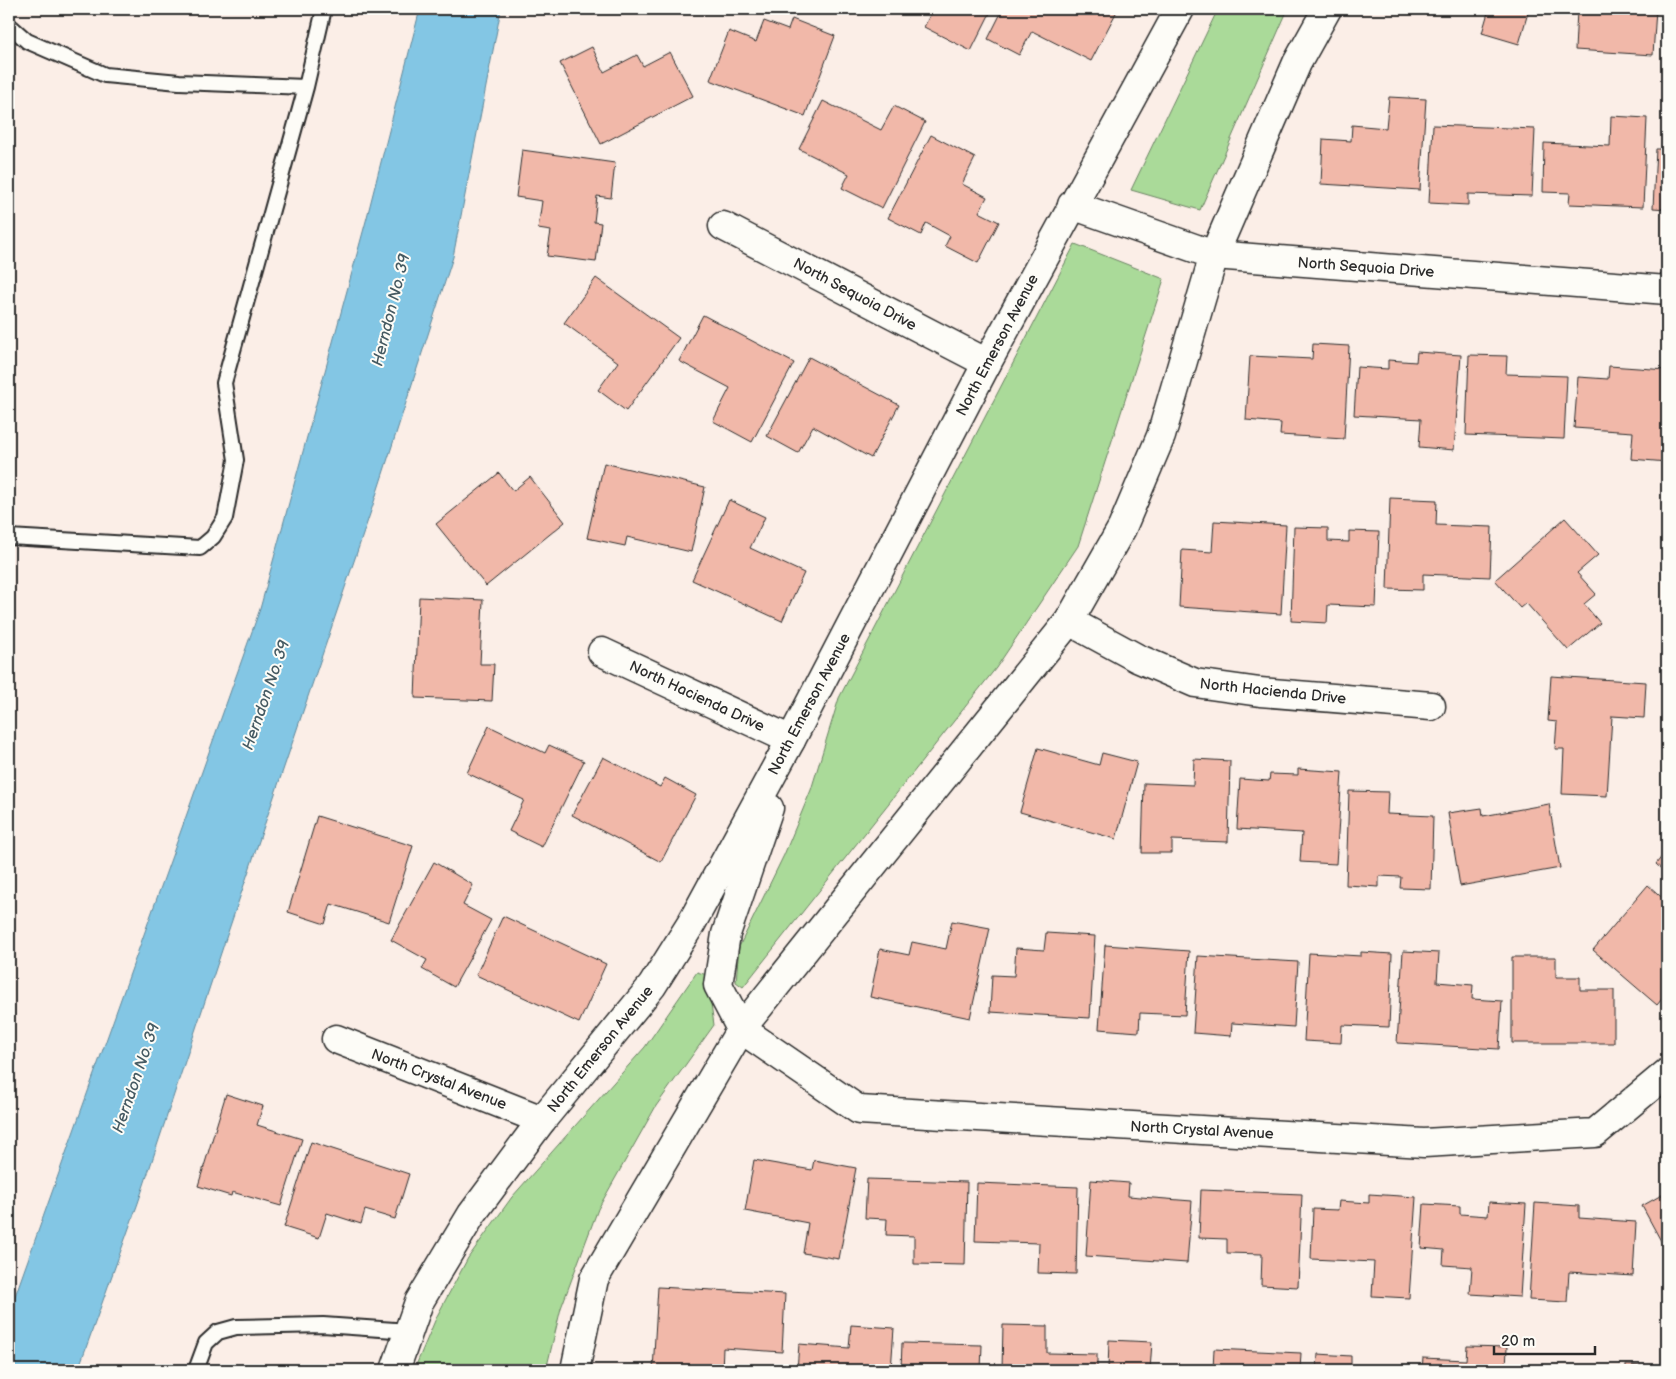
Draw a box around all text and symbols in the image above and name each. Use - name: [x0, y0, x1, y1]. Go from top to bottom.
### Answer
- water label: Herndon No. 39: [368, 251, 415, 368]
- street label: North Sequoia Drive: [1297, 253, 1435, 282]
- street label: North Sequoia Drive: [790, 254, 920, 335]
- street label: North Emerson Avenue: [952, 271, 1043, 419]
- street label: North Emerson Avenue: [764, 630, 855, 778]
- water label: Herndon No. 39: [239, 637, 294, 753]
- street label: North Hacienda Drive: [626, 657, 768, 736]
- street label: North Hacienda Drive: [1199, 674, 1347, 709]
- street label: North Emerson Avenue: [543, 982, 657, 1117]
- water label: Herndon No. 39: [109, 1020, 164, 1136]
- street label: North Crystal Avenue: [368, 1045, 509, 1114]
- street label: North Crystal Avenue: [1130, 1117, 1274, 1144]
- scale bar: [1494, 1324, 1595, 1356]
- text: 20 m: [1501, 1332, 1535, 1351]

